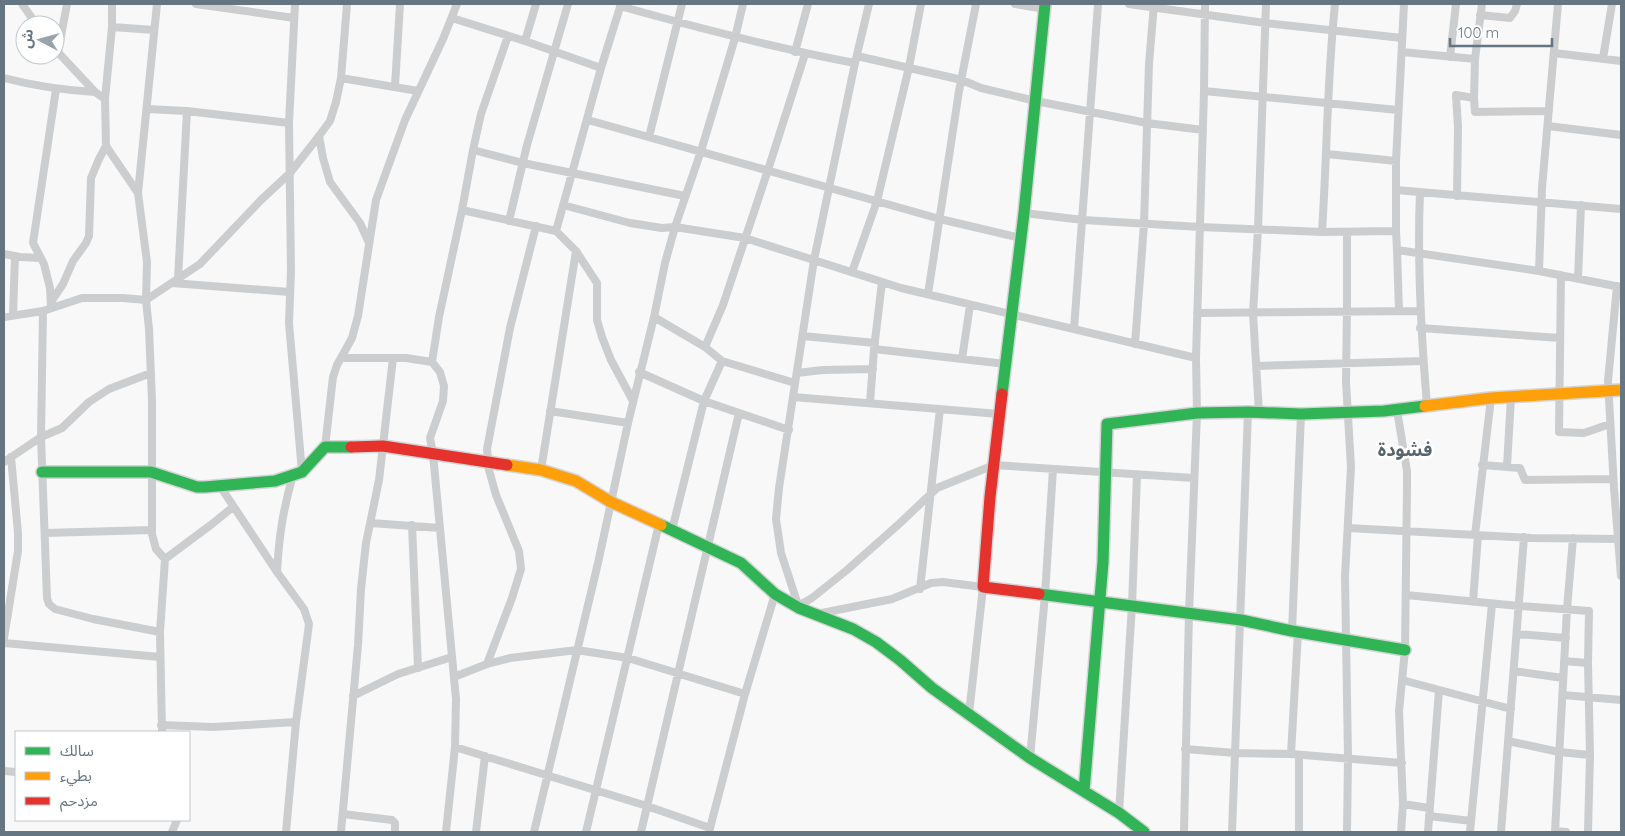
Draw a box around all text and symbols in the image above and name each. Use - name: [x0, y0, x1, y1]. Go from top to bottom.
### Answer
- north arrow: [15, 15, 65, 65]
- scale bar: [1450, 15, 1552, 47]
- text: 100 m: [1458, 23, 1499, 42]
- text: ش: [17, 28, 37, 49]
- district label: فشودة: [1378, 438, 1432, 461]
- legend: [15, 731, 190, 821]
- text: سالك: [60, 741, 94, 760]
- text: بطيء: [60, 766, 92, 787]
- text: مزدحم: [60, 791, 98, 812]

